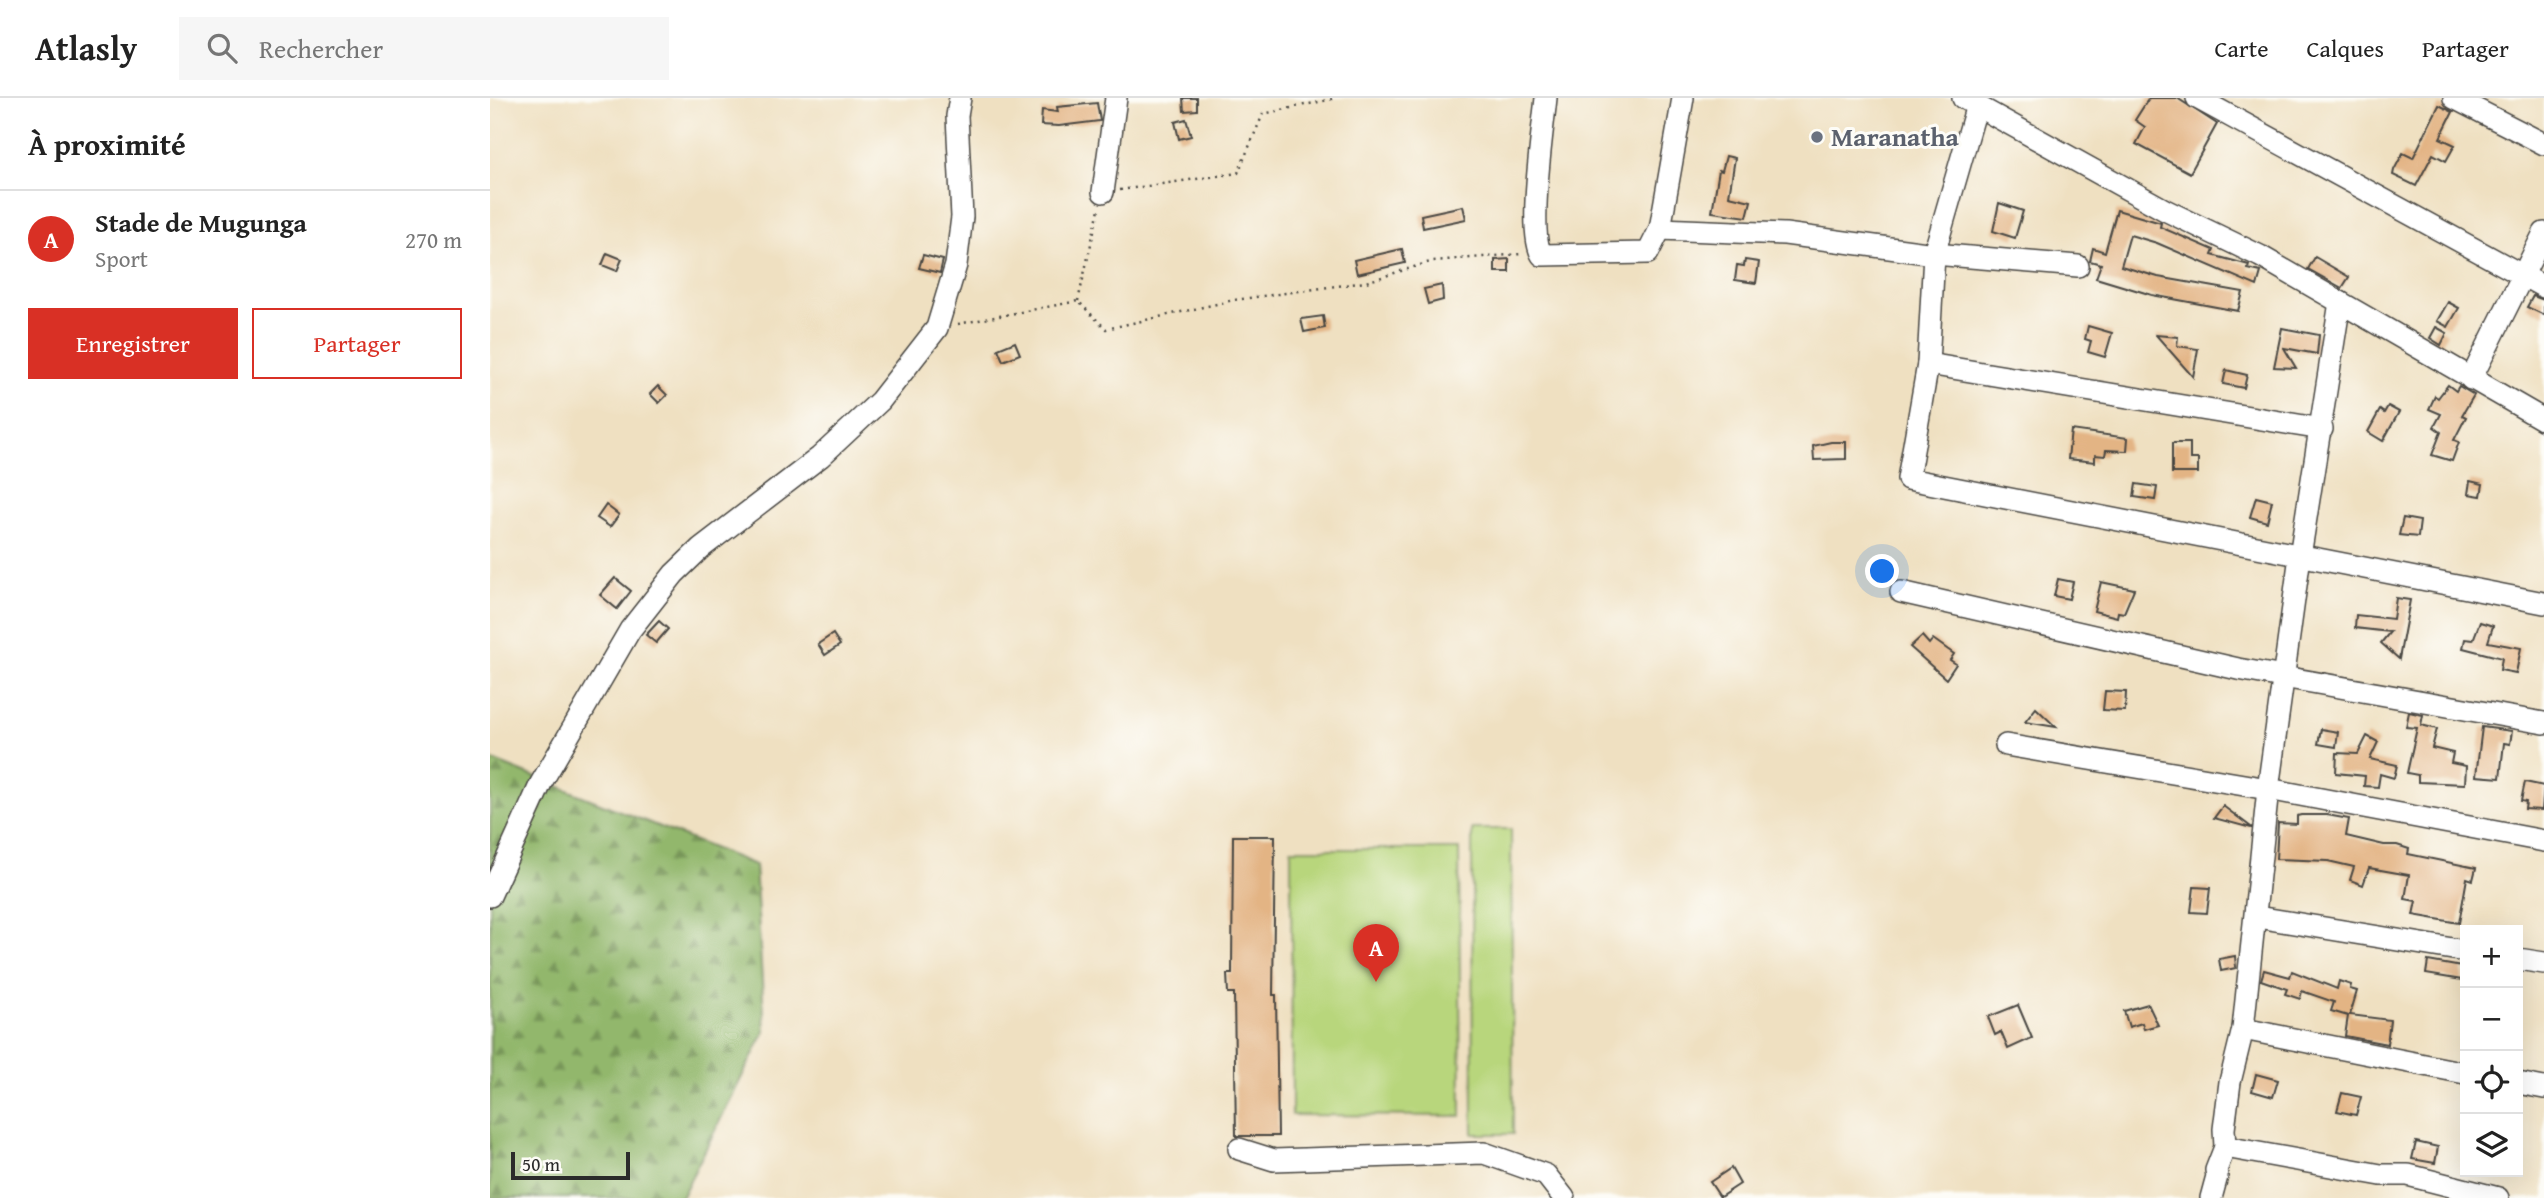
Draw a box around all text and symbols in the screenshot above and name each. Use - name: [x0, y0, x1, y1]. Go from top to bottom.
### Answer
- search box: [179, 17, 669, 80]
- text: Atlasly: [35, 24, 137, 72]
- icon: search: [203, 29, 241, 67]
- text: Rechercher: [259, 29, 383, 68]
- text: Carte: [2214, 31, 2268, 66]
- text: Calques: [2306, 31, 2384, 66]
- text: Partager: [2422, 31, 2509, 66]
- place label: Maranatha: [1831, 117, 1960, 156]
- text: À proximité: [28, 122, 186, 166]
- marker: Maranatha: [1809, 129, 1825, 145]
- text: Stade de Mugunga: [95, 203, 307, 242]
- text: A: [44, 223, 58, 256]
- text: 270 m: [405, 223, 462, 256]
- text: Sport: [95, 242, 148, 275]
- button: Enregistrer: [28, 308, 238, 379]
- button: Partager: [252, 308, 462, 379]
- your location: [1865, 554, 1899, 588]
- pin: A: [1353, 924, 1399, 982]
- map controls: [2460, 925, 2523, 1177]
- button: +: [2460, 925, 2523, 988]
- button: −: [2460, 988, 2523, 1051]
- button: locate: [2460, 1051, 2523, 1114]
- button: layers: [2460, 1114, 2523, 1177]
- scale bar: [511, 1149, 630, 1181]
- text: 50 m: [522, 1150, 560, 1178]

